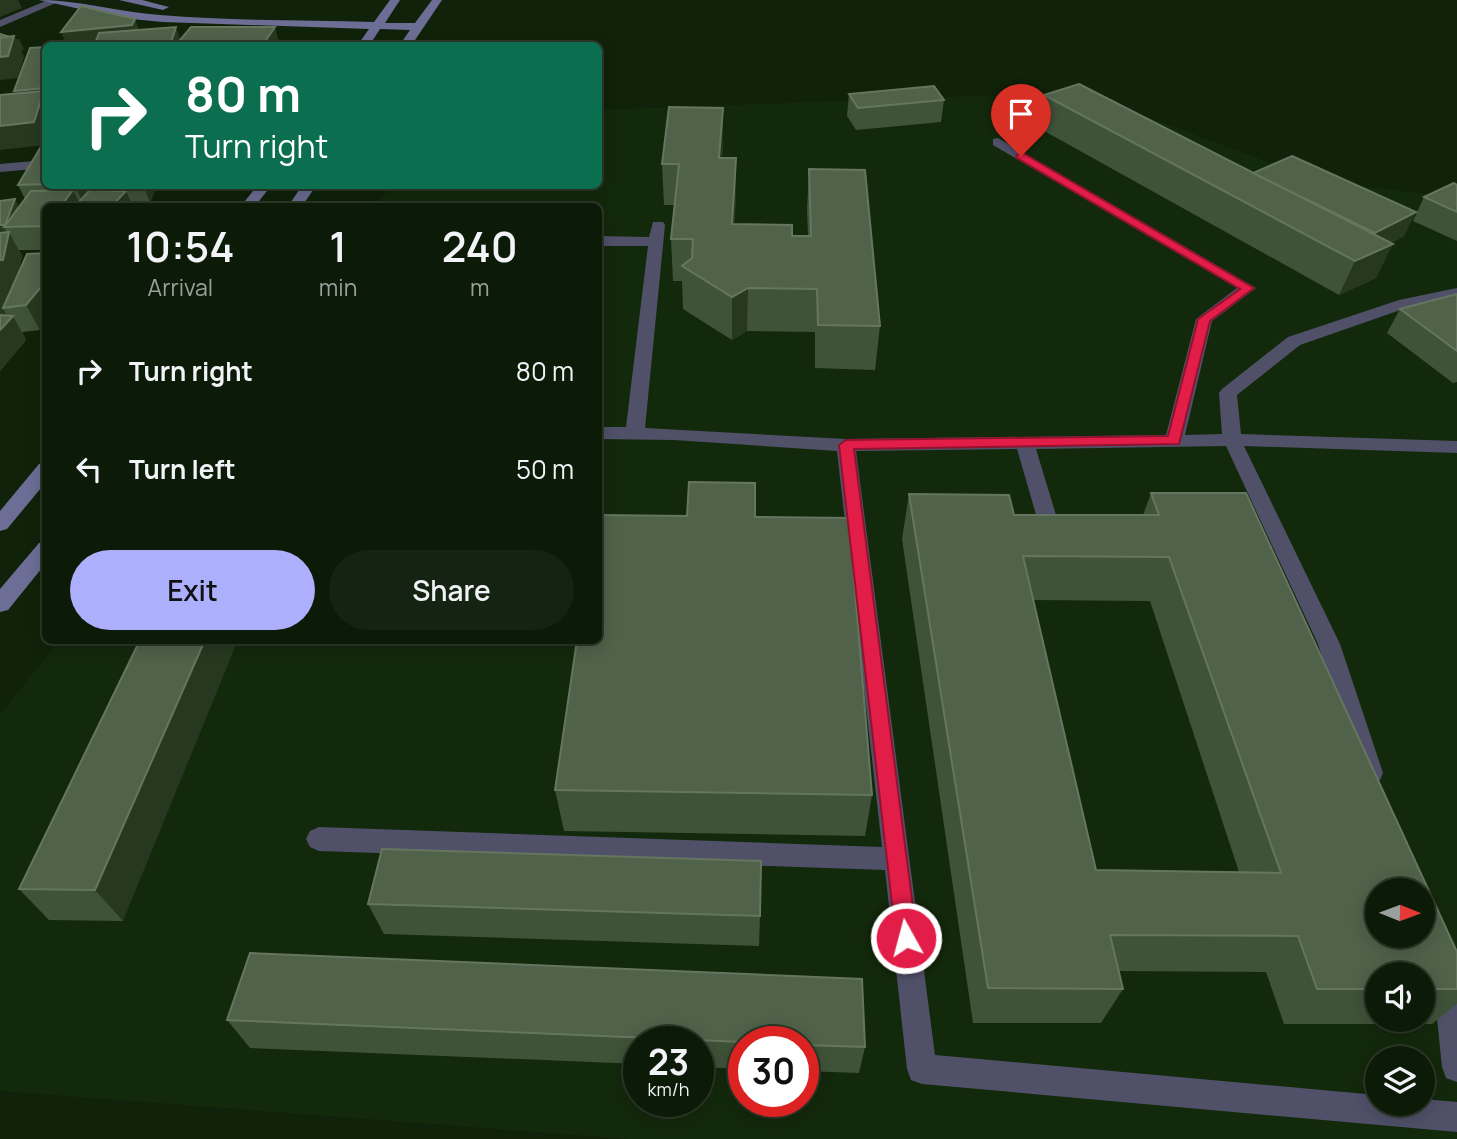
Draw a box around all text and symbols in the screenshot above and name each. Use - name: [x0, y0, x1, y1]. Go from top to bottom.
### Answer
- text: 80 m: [185, 60, 301, 127]
- icon: right: [70, 70, 161, 161]
- pin: [991, 84, 1051, 156]
- icon: arrive: [1002, 95, 1040, 133]
- text: Turn right: [185, 124, 328, 168]
- text: 10:54: [126, 217, 235, 275]
- text: 1: [329, 217, 347, 275]
- text: 240: [442, 217, 518, 275]
- text: Arrival: [148, 271, 213, 303]
- text: min: [319, 271, 357, 303]
- text: m: [470, 271, 489, 303]
- icon: right: [70, 352, 108, 390]
- text: Turn right: [129, 353, 253, 389]
- text: 80 m: [516, 353, 574, 389]
- icon: left: [70, 450, 108, 488]
- text: Turn left: [129, 451, 236, 487]
- text: 50 m: [516, 451, 574, 487]
- button: Exit: [70, 550, 315, 630]
- button: Share: [329, 550, 574, 630]
- north arrow: [1365, 878, 1435, 948]
- map controls: [1365, 878, 1435, 1116]
- position arrow: [869, 901, 943, 975]
- button: sound: [1365, 962, 1435, 1032]
- speed limit sign: 30: [728, 1026, 819, 1117]
- text: 23: [648, 1038, 689, 1086]
- button: layers: [1365, 1046, 1435, 1116]
- text: km/h: [648, 1077, 689, 1101]

